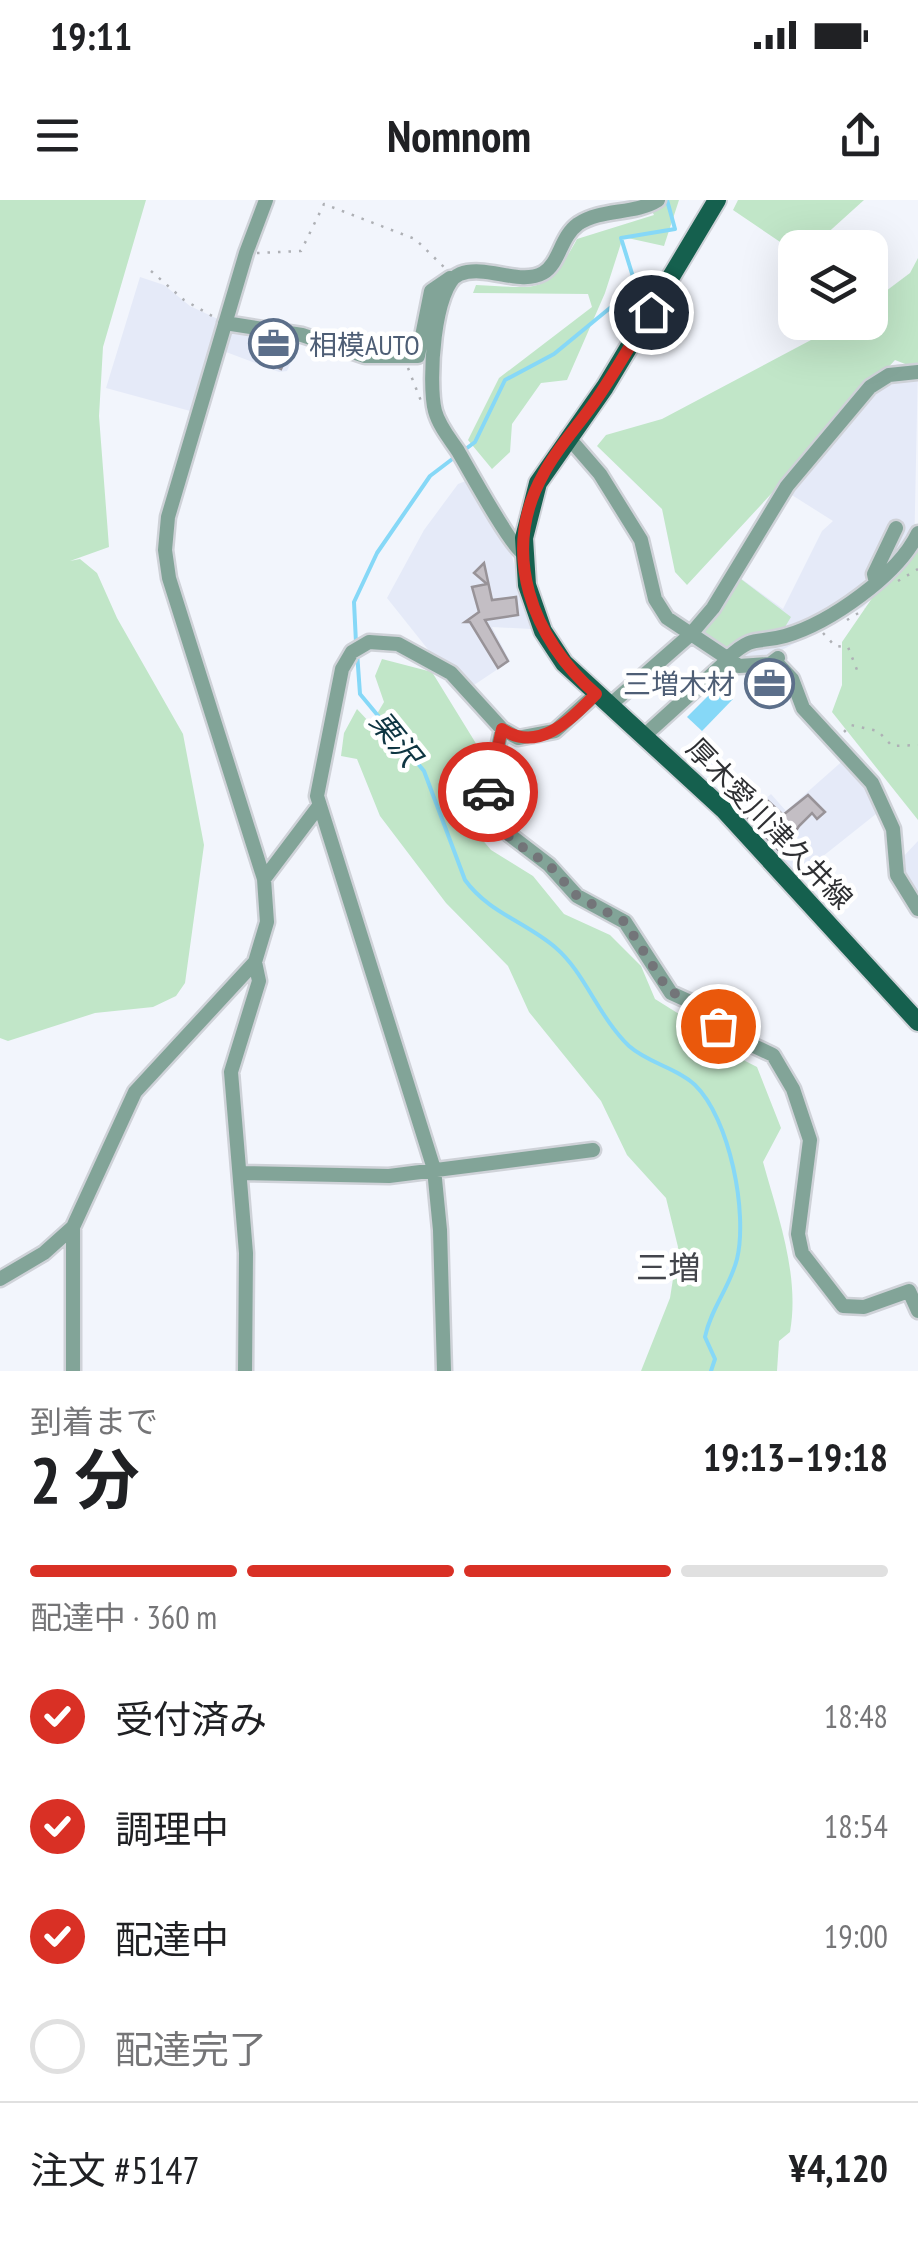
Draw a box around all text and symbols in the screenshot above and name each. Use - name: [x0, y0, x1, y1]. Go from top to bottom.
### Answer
- text: 19:11: [50, 11, 132, 60]
- text: Nomnom: [387, 106, 531, 164]
- icon: menu: [30, 108, 85, 163]
- icon: share: [833, 108, 888, 163]
- map controls: [778, 230, 888, 340]
- button: layers: [778, 230, 888, 340]
- pin: [609, 270, 694, 355]
- icon: home: [624, 285, 679, 340]
- office icon: 相模AUTO: [248, 318, 300, 370]
- place label: 相模AUTO: [309, 326, 420, 363]
- office icon: 三増木材: [744, 657, 796, 709]
- place label: 三増木材: [623, 665, 735, 702]
- water label: 栗沢: [362, 702, 433, 777]
- street label: 厚木愛川津久井線: [679, 730, 861, 916]
- courier: [438, 742, 538, 842]
- icon: car: [461, 765, 516, 820]
- pin: [676, 984, 761, 1069]
- icon: bag: [691, 999, 746, 1054]
- district label: 三増: [636, 1246, 700, 1288]
- text: 到着まで: [30, 1400, 158, 1442]
- text: 19:13–19:18: [703, 1432, 888, 1481]
- text: 2 分: [30, 1437, 139, 1521]
- text: 配達中 · 360 m: [30, 1596, 217, 1638]
- icon: check: [30, 1689, 85, 1744]
- text: 受付済み: [115, 1694, 267, 1743]
- text: 18:48: [824, 1695, 888, 1737]
- icon: check: [30, 1799, 85, 1854]
- text: 調理中: [115, 1804, 229, 1853]
- text: 18:54: [824, 1805, 888, 1847]
- icon: check: [30, 1909, 85, 1964]
- text: 配達中: [115, 1914, 229, 1963]
- text: 19:00: [824, 1915, 888, 1957]
- text: 配達完了: [115, 2024, 267, 2073]
- text: ¥4,120: [789, 2143, 888, 2192]
- text: 注文 #5147: [30, 2145, 200, 2194]

